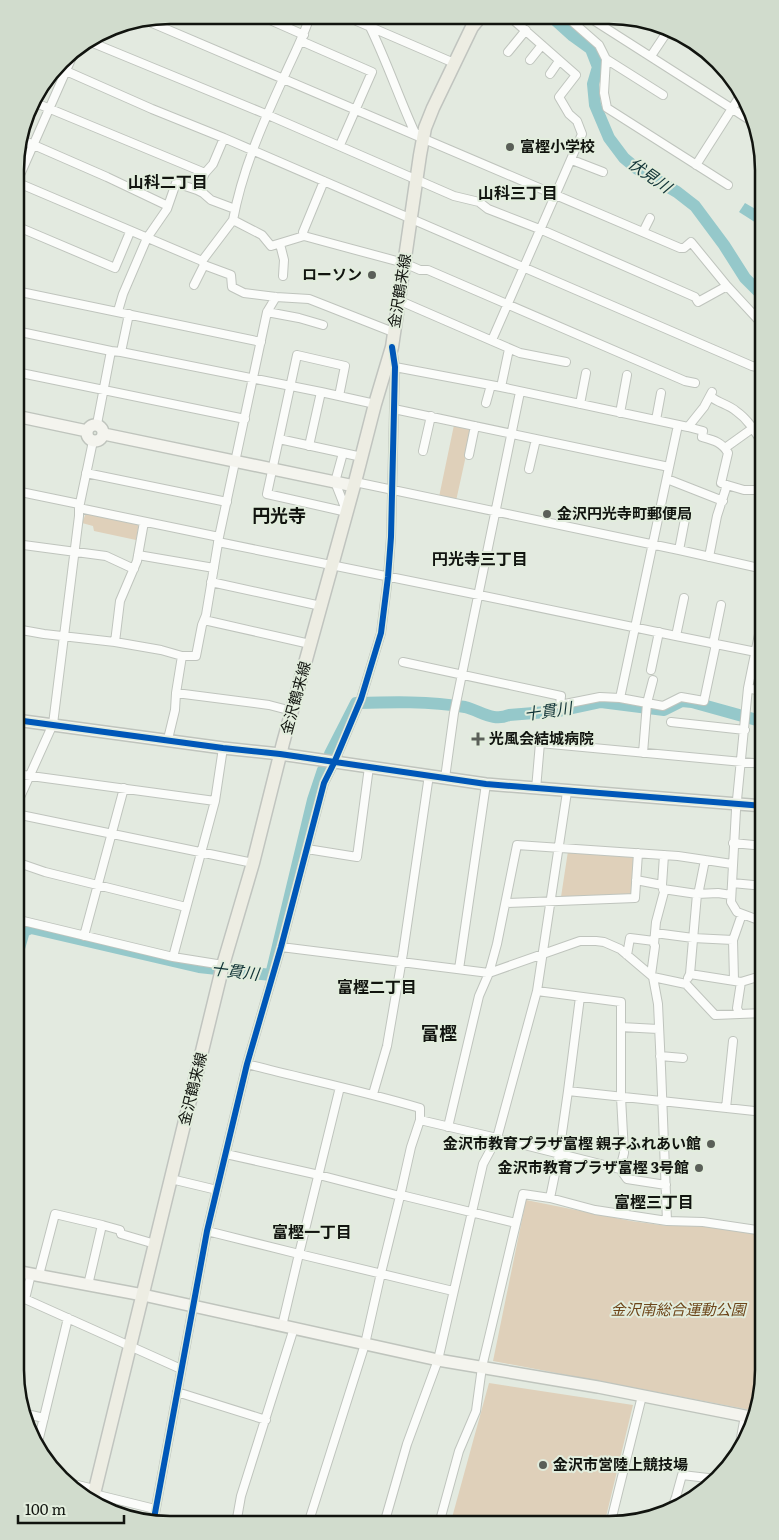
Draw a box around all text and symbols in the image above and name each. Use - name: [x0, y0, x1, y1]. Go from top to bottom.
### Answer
- place label: 富樫小学校: [520, 134, 595, 157]
- marker: 富樫小学校: [504, 141, 516, 153]
- water label: 伏見川: [624, 151, 679, 199]
- district label: 山科二丁目: [128, 169, 208, 193]
- district label: 山科三丁目: [478, 180, 558, 204]
- street label: 金沢鶴来線: [381, 252, 416, 330]
- place label: ローソン: [302, 262, 362, 285]
- marker: ローソン: [366, 269, 378, 281]
- district label: 円光寺: [252, 501, 306, 528]
- place label: 金沢円光寺町郵便局: [557, 501, 692, 524]
- marker: 金沢円光寺町郵便局: [541, 508, 553, 520]
- district label: 円光寺三丁目: [432, 546, 528, 570]
- street label: 金沢鶴来線: [274, 658, 315, 737]
- water label: 十貫川: [522, 695, 575, 725]
- place label: 光風会結城病院: [489, 726, 594, 749]
- marker: 光風会結城病院: [471, 732, 485, 746]
- water label: 十貫川: [210, 955, 262, 985]
- district label: 富樫二丁目: [337, 974, 417, 998]
- district label: 富樫: [421, 1019, 457, 1046]
- street label: 金沢鶴来線: [171, 1049, 212, 1128]
- place label: 金沢市教育プラザ富樫 親子ふれあい館: [443, 1131, 701, 1154]
- marker: 金沢市教育プラザ富樫 親子ふれあい館: [705, 1138, 717, 1150]
- place label: 金沢市教育プラザ富樫 3号館: [498, 1155, 689, 1178]
- marker: 金沢市教育プラザ富樫 3号館: [693, 1162, 705, 1174]
- district label: 富樫三丁目: [614, 1189, 694, 1213]
- district label: 富樫一丁目: [272, 1219, 352, 1243]
- park label: 金沢南総合運動公園: [610, 1297, 747, 1320]
- place label: 金沢市営陸上競技場: [553, 1452, 688, 1475]
- marker: 金沢市営陸上競技場: [537, 1459, 549, 1471]
- scale bar: [18, 1492, 124, 1524]
- text: 100 m: [25, 1497, 66, 1520]

